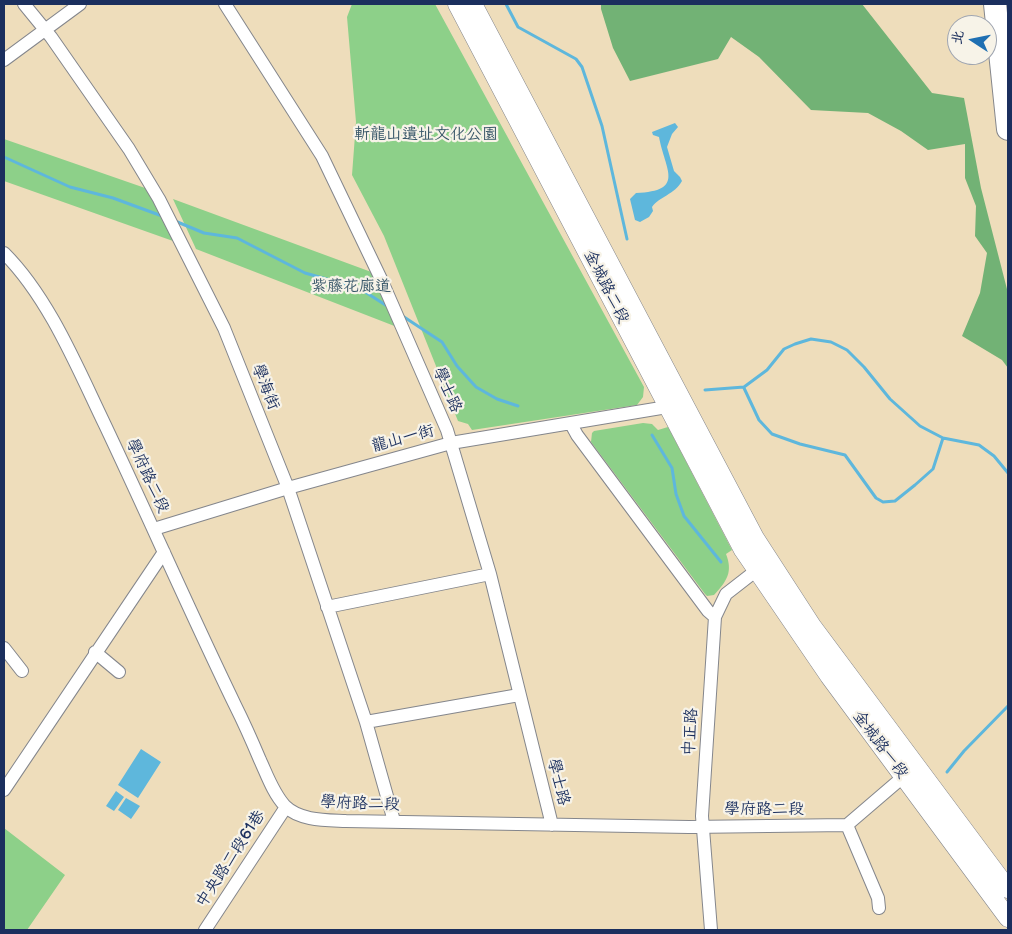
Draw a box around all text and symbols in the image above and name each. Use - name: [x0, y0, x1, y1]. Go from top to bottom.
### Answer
- north arrow: [947, 15, 997, 65]
- text: 北: [948, 29, 967, 46]
- park label: 斬龍山遺址文化公園: [354, 125, 498, 145]
- street label: 金城路二段: [579, 247, 633, 327]
- park label: 紫藤花廊道: [311, 277, 391, 297]
- street label: 學海街: [247, 361, 283, 413]
- street label: 學士路: [428, 364, 466, 416]
- street label: 龍山一街: [370, 421, 436, 457]
- street label: 學府路二段: [121, 436, 173, 516]
- street label: 中正路: [680, 707, 702, 757]
- street label: 金城路一段: [848, 707, 912, 783]
- street label: 學士路: [543, 756, 573, 808]
- street label: 學府路二段: [320, 793, 400, 815]
- street label: 學府路二段: [724, 800, 804, 820]
- street label: 中央路二段61巷: [192, 807, 270, 911]

